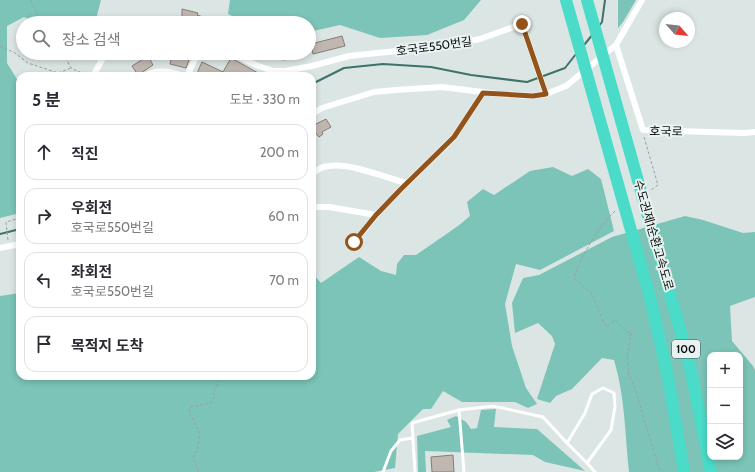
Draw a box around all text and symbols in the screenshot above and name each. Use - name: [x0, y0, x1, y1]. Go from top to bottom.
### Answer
- north arrow: [659, 12, 695, 48]
- route end: [513, 15, 531, 33]
- search box: [16, 16, 316, 60]
- icon: search: [30, 27, 52, 49]
- text: 장소 검색: [62, 31, 121, 49]
- street label: 호국로550번길: [395, 33, 473, 59]
- text: 5 분: [32, 90, 61, 110]
- text: 도보 · 330 m: [230, 91, 300, 107]
- street label: 호국로: [649, 123, 683, 139]
- icon: ahead: [33, 141, 55, 163]
- text: 200 m: [260, 144, 299, 160]
- text: 직진: [71, 145, 99, 163]
- street label: 수도권제1순환고속도로: [631, 178, 677, 292]
- text: 우회전: [71, 199, 112, 217]
- icon: right: [33, 205, 55, 227]
- text: 60 m: [268, 208, 299, 224]
- text: 호국로550번길: [71, 219, 154, 235]
- route start: [345, 233, 363, 251]
- text: 좌회전: [71, 263, 112, 281]
- icon: left: [33, 269, 55, 291]
- text: 70 m: [269, 272, 299, 288]
- text: 호국로550번길: [71, 283, 154, 299]
- icon: arrive: [33, 333, 55, 355]
- text: 목적지 도착: [71, 337, 143, 355]
- road number: 100: [672, 340, 700, 358]
- map controls: [707, 352, 743, 460]
- button: +: [707, 352, 743, 388]
- button: −: [707, 388, 743, 424]
- button: layers: [707, 424, 743, 460]

